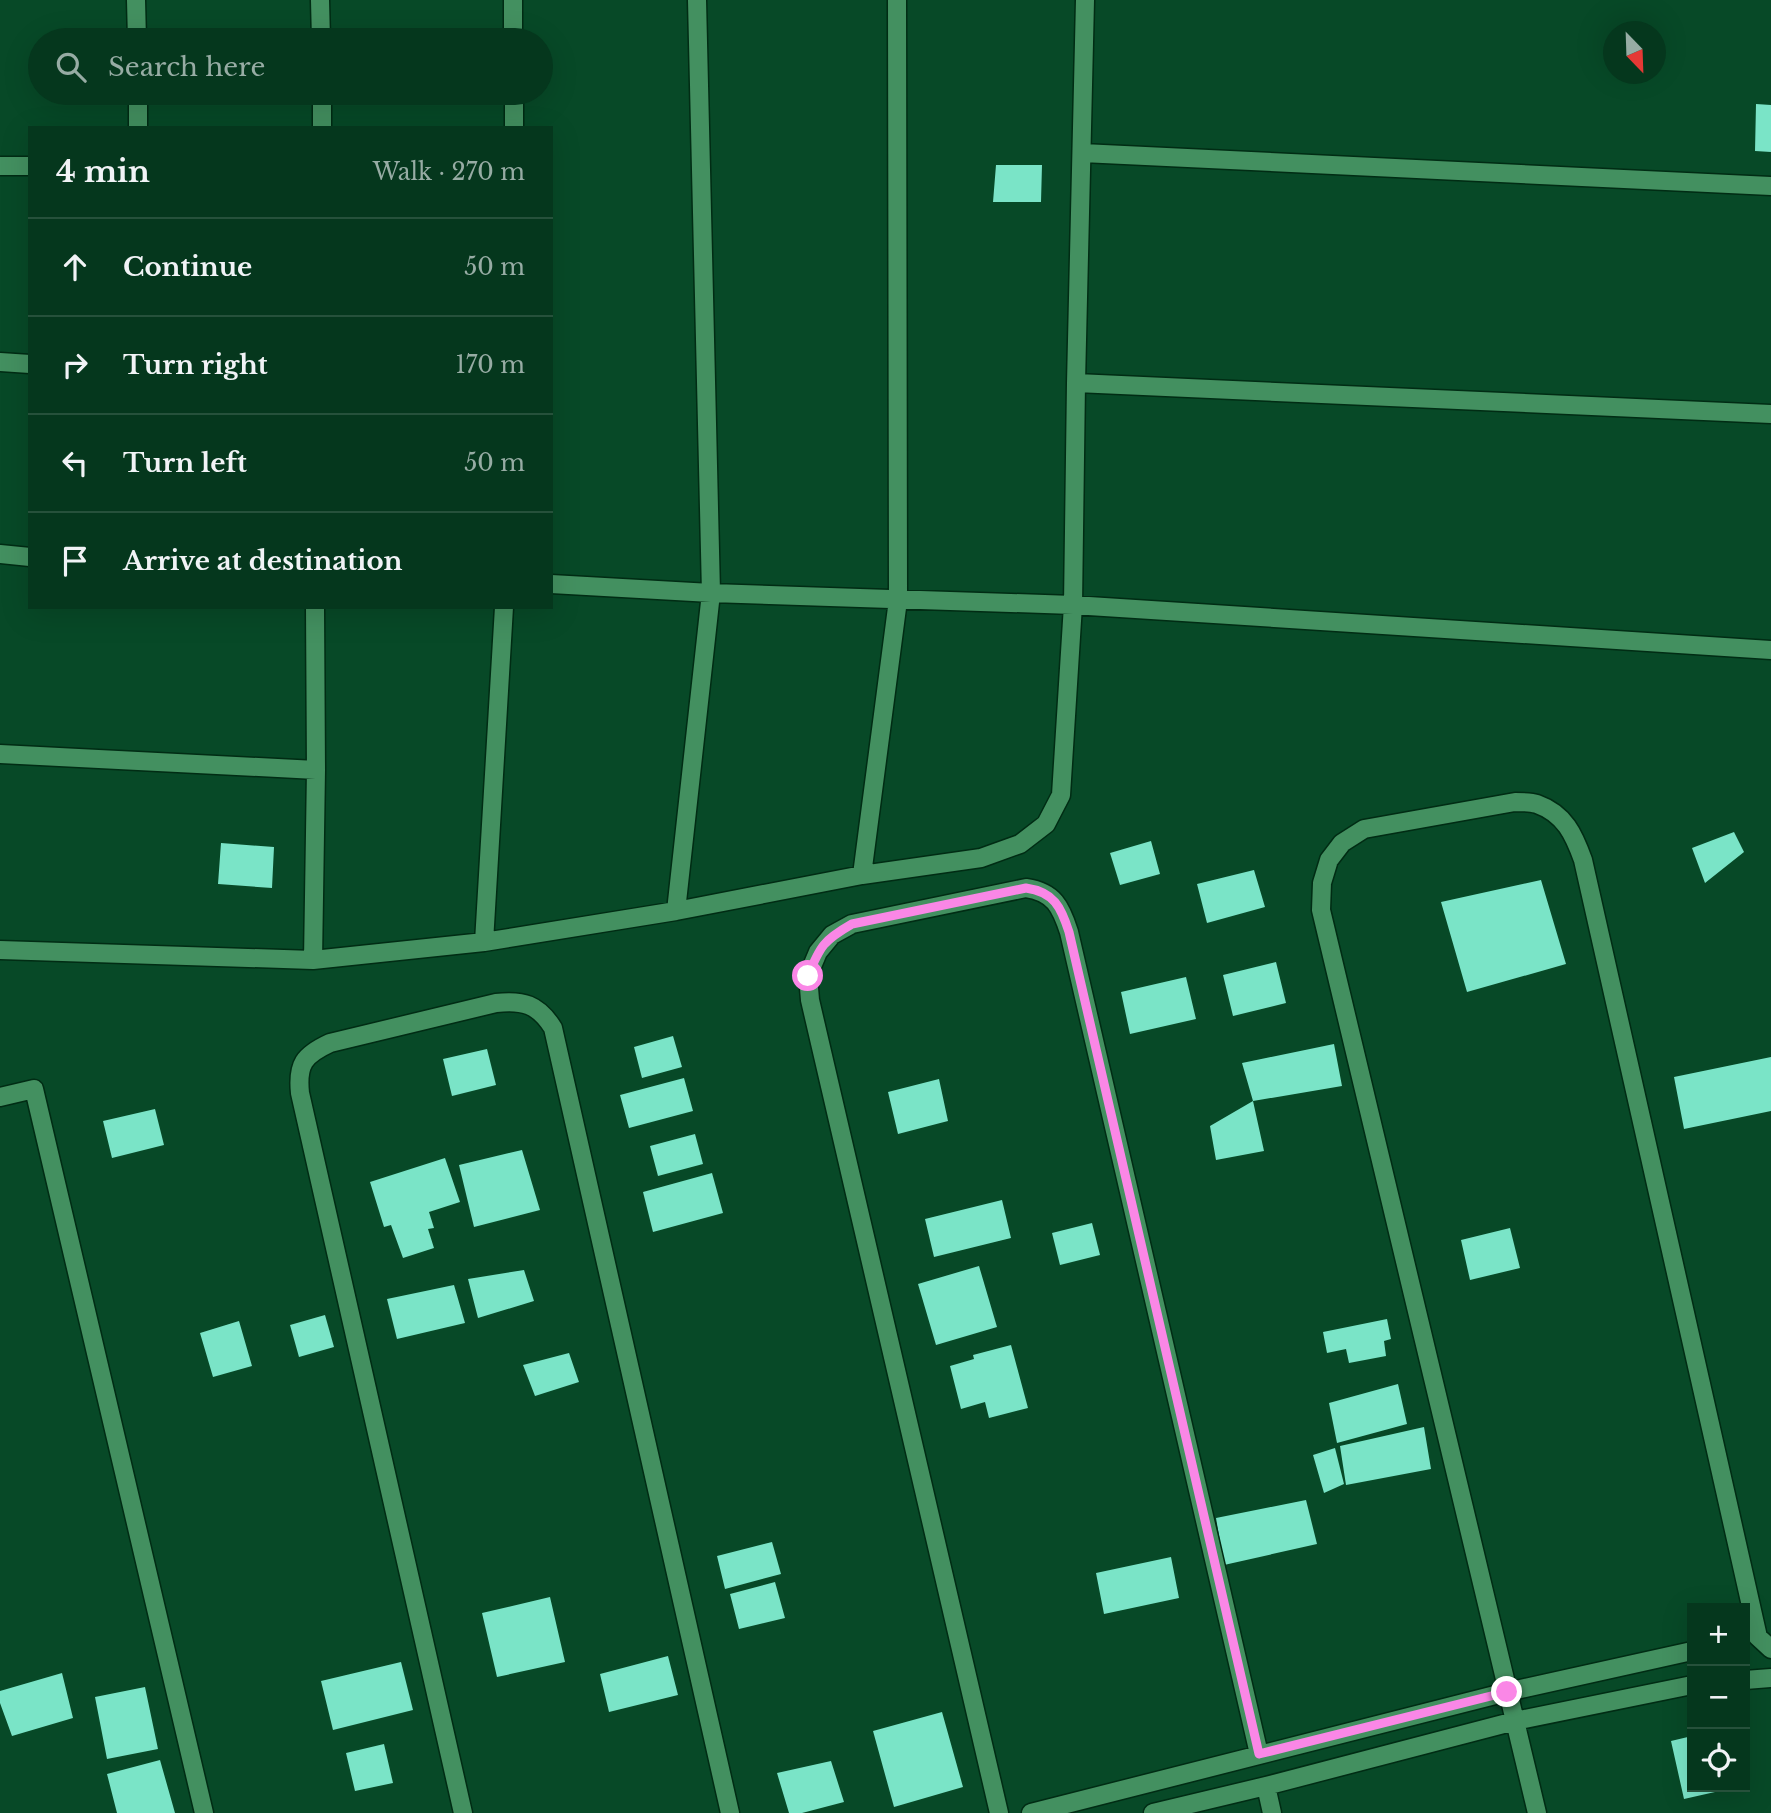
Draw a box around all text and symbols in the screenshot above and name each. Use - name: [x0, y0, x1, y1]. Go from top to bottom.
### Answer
- north arrow: [1603, 21, 1666, 84]
- search box: [28, 28, 553, 105]
- icon: search: [52, 48, 90, 86]
- text: Search here: [108, 51, 265, 83]
- text: 4 min: [56, 153, 150, 190]
- text: Walk · 270 m: [373, 158, 525, 186]
- icon: ahead: [56, 248, 94, 286]
- text: Continue: [123, 251, 252, 283]
- text: 50 m: [464, 253, 525, 281]
- icon: right: [56, 346, 94, 384]
- text: Turn right: [123, 349, 268, 381]
- text: 170 m: [455, 351, 525, 379]
- icon: left: [56, 444, 94, 482]
- text: Turn left: [123, 447, 247, 479]
- text: 50 m: [464, 449, 525, 477]
- icon: arrive: [56, 542, 94, 580]
- text: Arrive at destination: [123, 545, 403, 577]
- route start: [792, 960, 823, 991]
- map controls: [1687, 1603, 1750, 1792]
- button: +: [1687, 1603, 1750, 1666]
- button: −: [1687, 1666, 1750, 1729]
- route end: [1491, 1676, 1522, 1707]
- button: locate: [1687, 1729, 1750, 1792]

